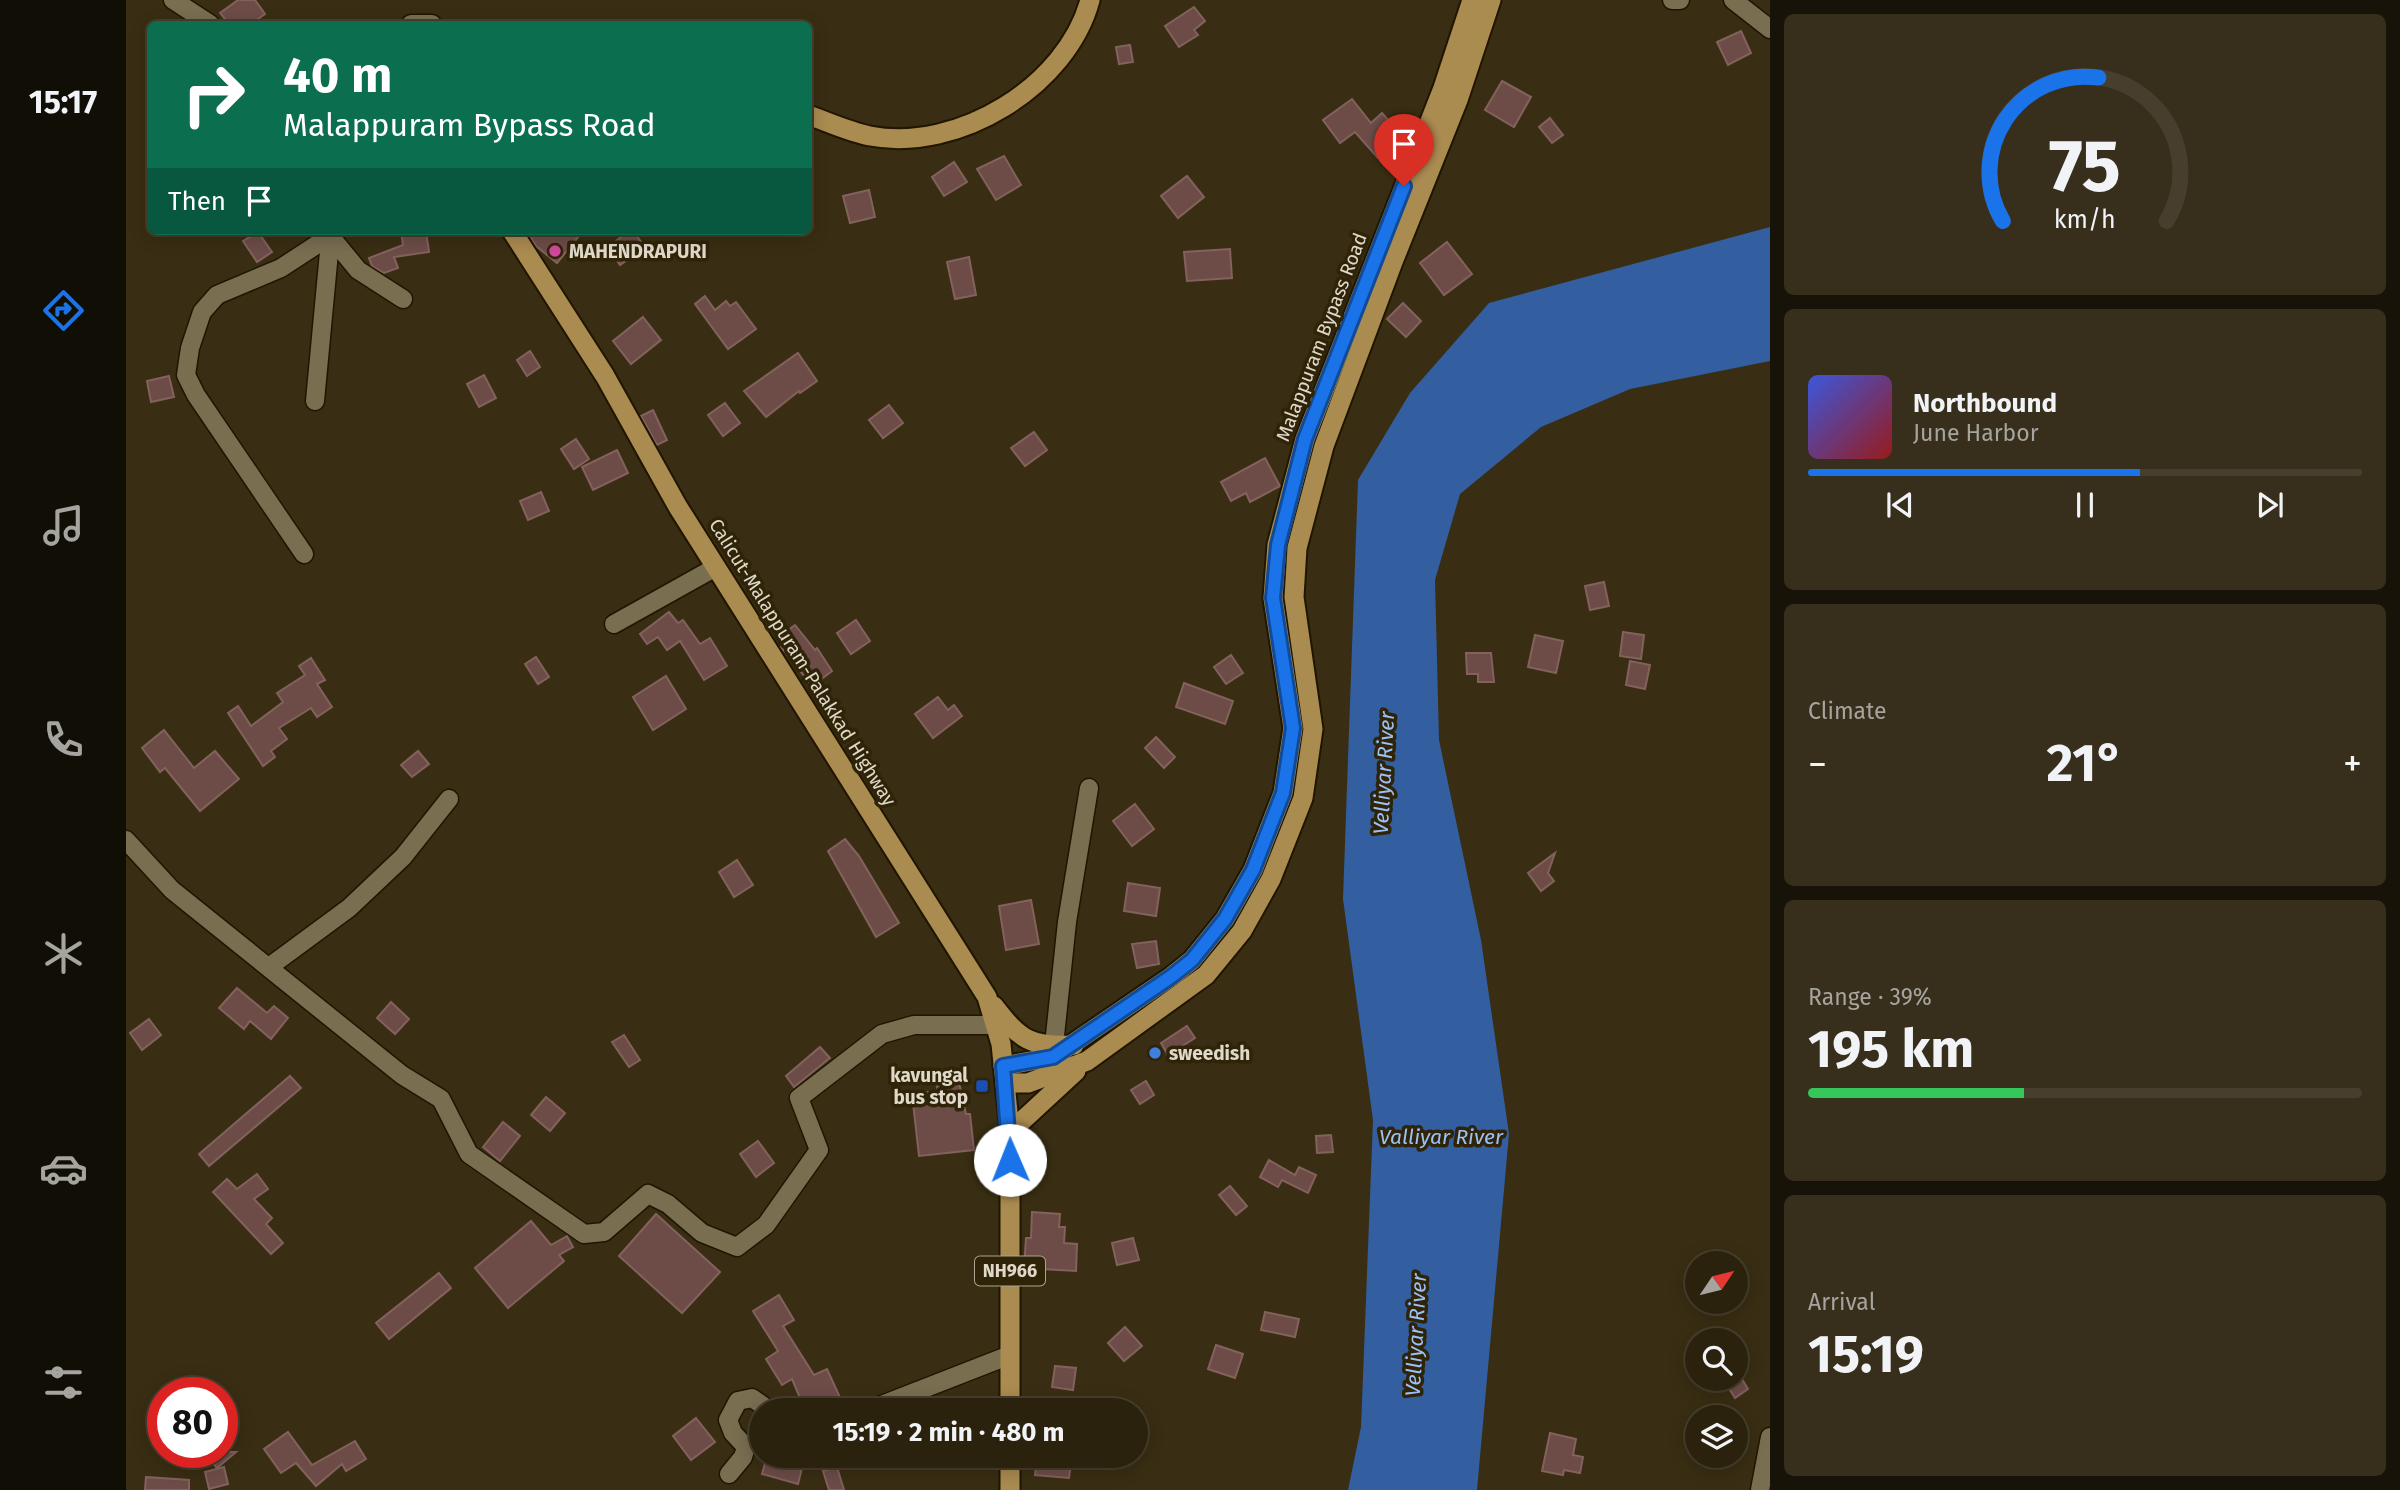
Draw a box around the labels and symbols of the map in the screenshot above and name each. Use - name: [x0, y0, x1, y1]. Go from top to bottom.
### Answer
- pin: [1374, 114, 1434, 186]
- street label: Malappuram Bypass Road: [1271, 230, 1372, 445]
- place label: MAHENDRAPURI: [569, 240, 707, 263]
- marker: MAHENDRAPURI: [547, 243, 563, 259]
- street label: Calicut-Malappuram-Palakkad Highway: [704, 514, 901, 811]
- water label: Velliyar River: [1368, 710, 1400, 835]
- place label: sweedish: [1169, 1042, 1250, 1065]
- marker: sweedish: [1147, 1045, 1163, 1061]
- place label: kavungal bus stop: [890, 1064, 968, 1109]
- marker: kavungal bus stop: [974, 1078, 990, 1094]
- position arrow: [973, 1123, 1047, 1197]
- water label: Valliyar River: [1379, 1124, 1504, 1150]
- north arrow: [1685, 1251, 1748, 1314]
- road number: NH966: [975, 1256, 1045, 1286]
- water label: Velliyar River: [1400, 1272, 1432, 1397]
- speed limit sign: 80: [147, 1377, 238, 1468]

